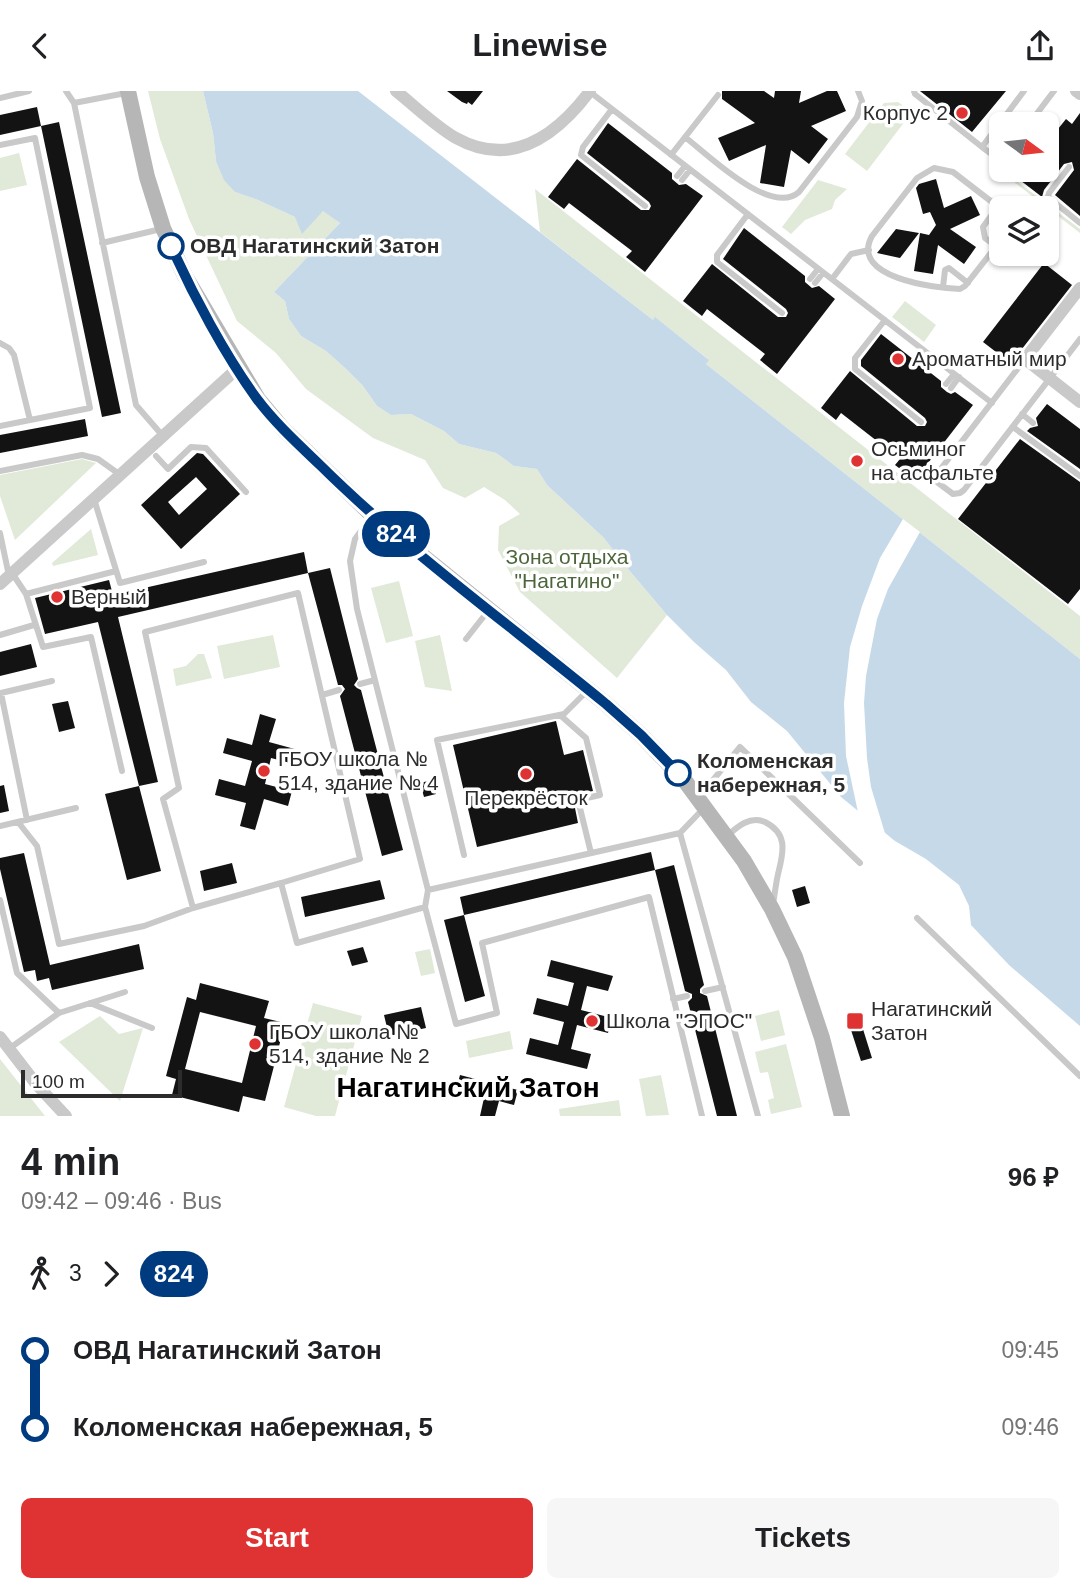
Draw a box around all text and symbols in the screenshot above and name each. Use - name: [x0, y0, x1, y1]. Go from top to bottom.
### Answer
- icon: back: [21, 27, 59, 65]
- text: Linewise: [472, 27, 608, 63]
- icon: share: [1021, 27, 1059, 65]
- place label: Корпус 2: [863, 101, 948, 124]
- marker: Корпус 2: [954, 105, 970, 121]
- north arrow: [989, 112, 1059, 182]
- map controls: [989, 112, 1059, 266]
- button: layers: [989, 196, 1059, 266]
- marker: ОВД Нагатинский Затон: [158, 233, 184, 259]
- place label: ОВД Нагатинский Затон: [190, 234, 439, 257]
- place label: Ароматный мир: [912, 347, 1067, 370]
- marker: Ароматный мир: [890, 351, 906, 367]
- place label: Осьминог на асфальте: [871, 437, 994, 484]
- marker: Осьминог на асфальте: [849, 453, 865, 469]
- line badge: 824: [356, 511, 436, 557]
- text: 824: [376, 520, 416, 547]
- park label: Зона отдыха "Нагатино": [506, 545, 629, 592]
- place label: Верный: [71, 585, 147, 608]
- marker: Верный: [49, 589, 65, 605]
- place label: ГБОУ школа № 514, здание № 4: [278, 747, 439, 794]
- place label: Коломенская набережная, 5: [697, 749, 845, 796]
- marker: Коломенская набережная, 5: [665, 760, 691, 786]
- marker: ГБОУ школа № 514, здание № 4: [256, 763, 272, 779]
- marker: Перекрёсток: [518, 766, 534, 782]
- place label: Перекрёсток: [464, 786, 589, 809]
- place label: Нагатинский Затон: [871, 997, 992, 1044]
- place label: Школа "ЭПОС": [606, 1009, 752, 1032]
- marker: Нагатинский Затон: [845, 1011, 865, 1031]
- marker: Школа "ЭПОС": [584, 1013, 600, 1029]
- place label: ГБОУ школа № 514, здание № 2: [269, 1020, 430, 1067]
- marker: ГБОУ школа № 514, здание № 2: [247, 1036, 263, 1052]
- scale bar: [21, 1067, 182, 1099]
- text: 100 m: [32, 1071, 85, 1092]
- district label: Нагатинский Затон: [336, 1072, 600, 1103]
- text: 4 min: [21, 1141, 120, 1183]
- text: 96 ₽: [1008, 1162, 1059, 1192]
- text: 09:42 – 09:46 · Bus: [21, 1188, 222, 1214]
- icon: walk: [21, 1255, 59, 1293]
- icon: forward: [92, 1255, 130, 1293]
- text: 3: [69, 1260, 82, 1286]
- text: 824: [154, 1260, 194, 1287]
- text: ОВД Нагатинский Затон: [73, 1335, 382, 1365]
- text: 09:45: [1001, 1337, 1059, 1363]
- text: Коломенская набережная, 5: [73, 1412, 433, 1442]
- text: 09:46: [1001, 1414, 1059, 1440]
- button: Start: [21, 1498, 533, 1578]
- button: Tickets: [547, 1498, 1059, 1578]

